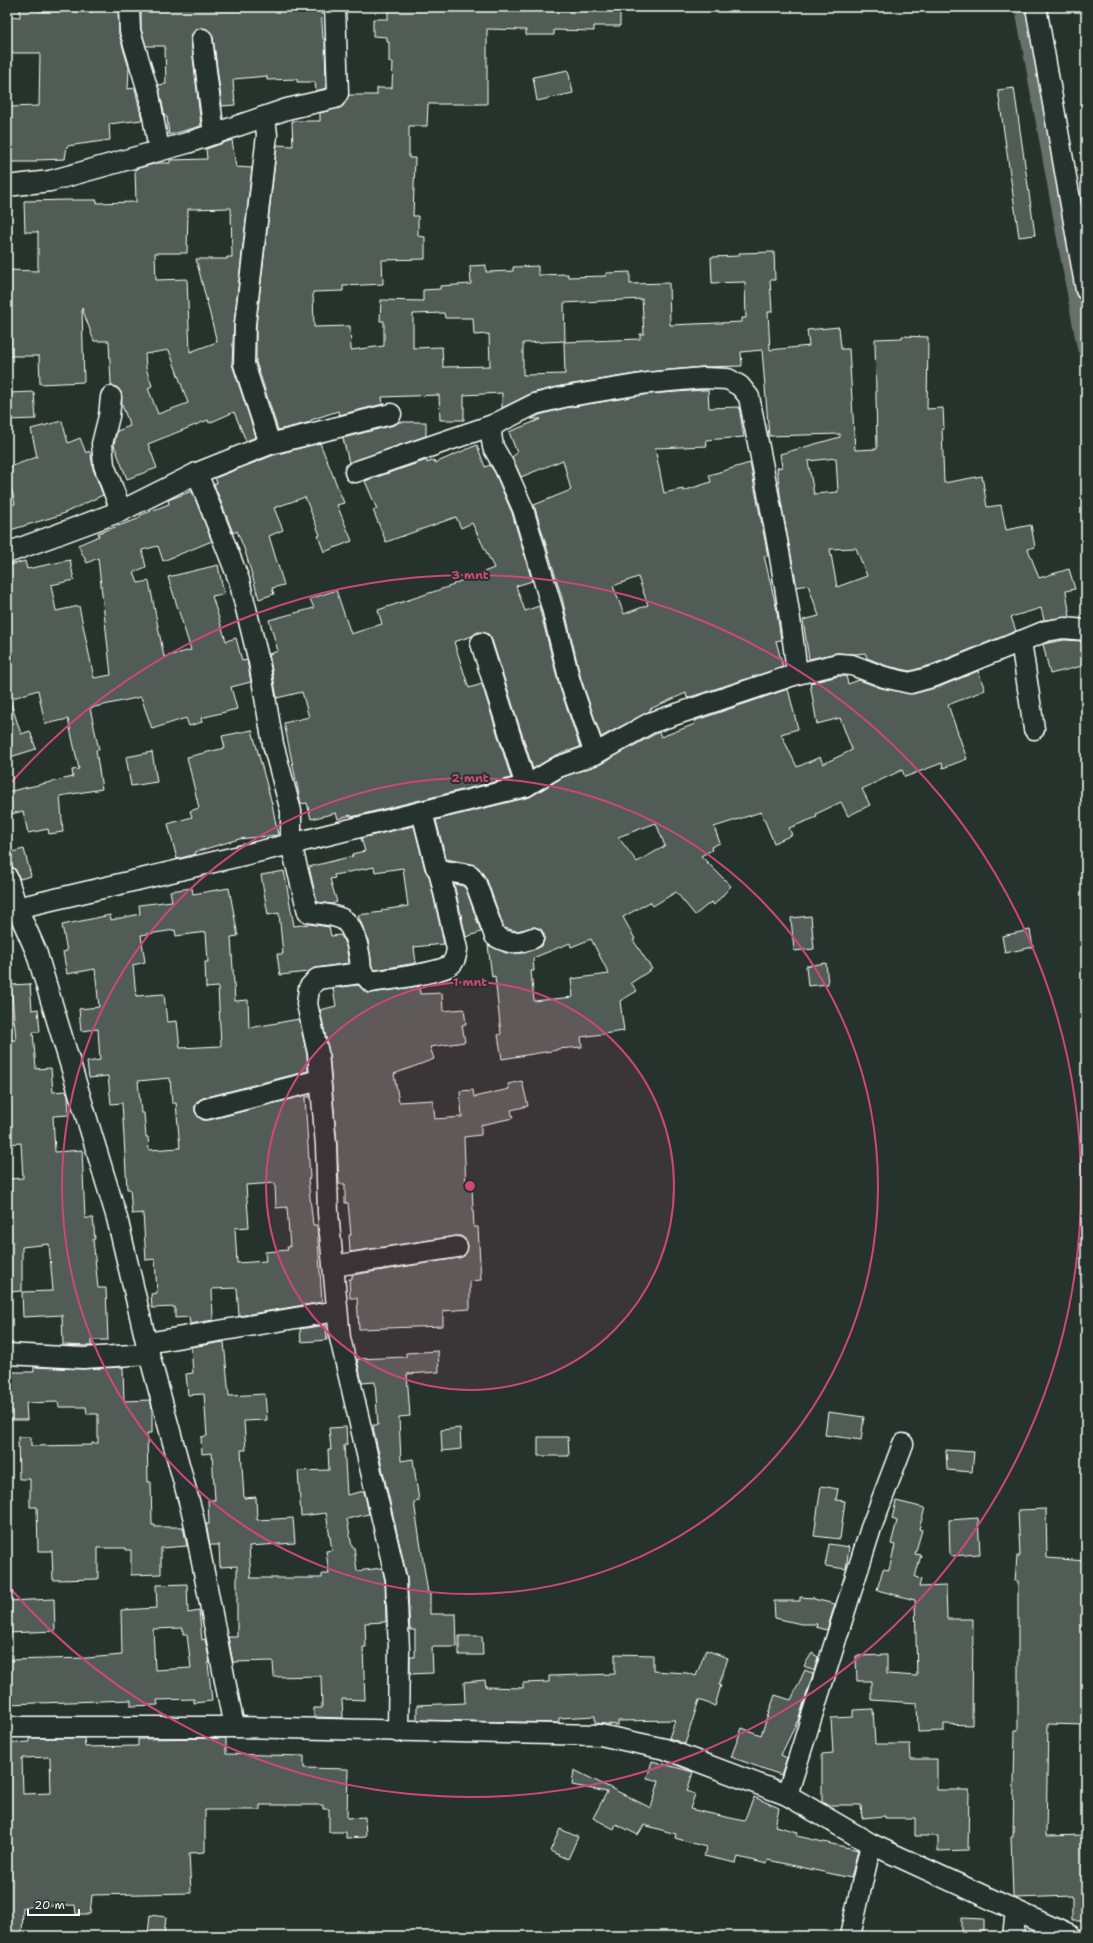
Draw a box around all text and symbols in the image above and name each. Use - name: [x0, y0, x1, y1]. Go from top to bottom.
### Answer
- text: 3 mnt: [451, 567, 489, 583]
- text: 2 mnt: [451, 770, 489, 786]
- text: 1 mnt: [453, 974, 487, 990]
- centre of rings: [463, 1179, 477, 1193]
- scale bar: [28, 1891, 79, 1917]
- text: 20 m: [34, 1897, 65, 1913]

